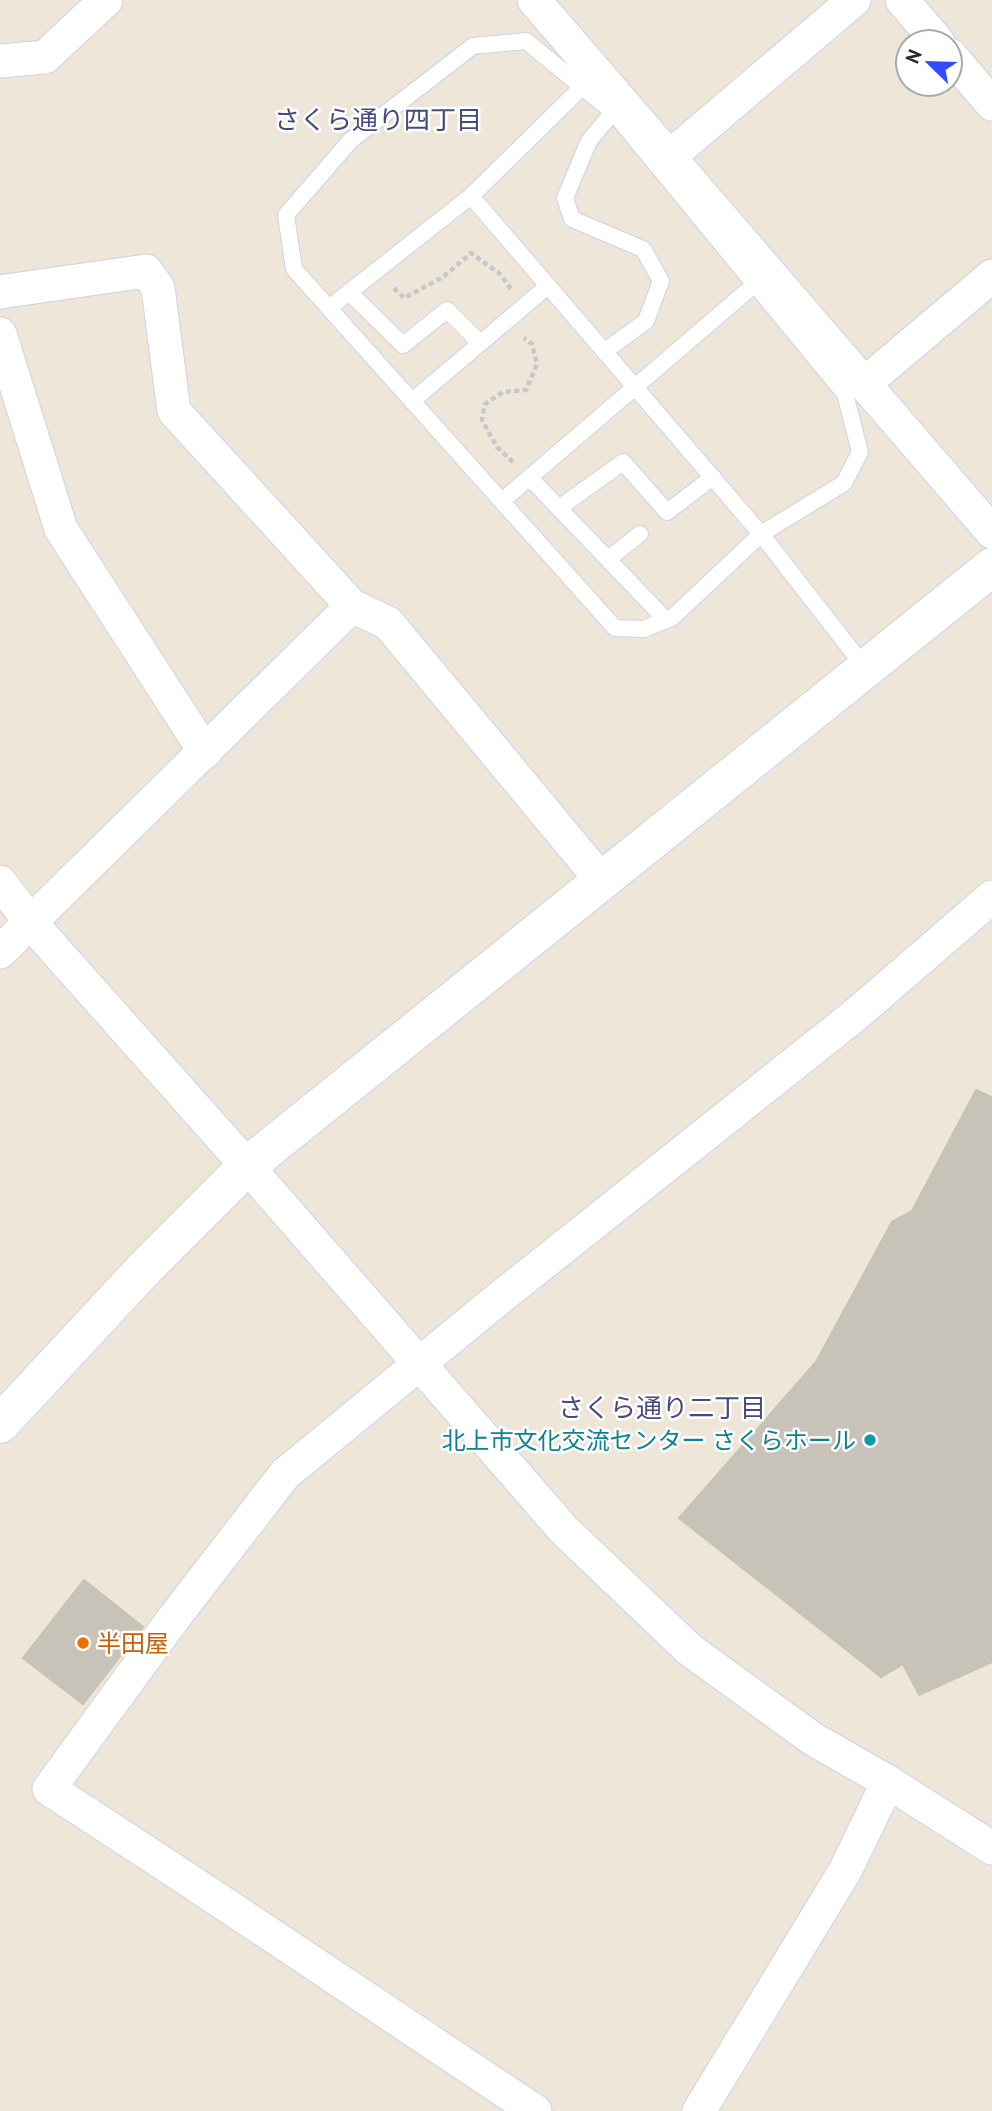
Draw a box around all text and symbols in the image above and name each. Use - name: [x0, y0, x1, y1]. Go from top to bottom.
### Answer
- north arrow: [894, 28, 964, 98]
- text: N: [900, 46, 927, 67]
- district label: さくら通り四丁目: [274, 103, 482, 136]
- district label: さくら通り二丁目: [558, 1391, 766, 1424]
- place label: 北上市文化交流センター さくらホール: [442, 1425, 856, 1456]
- marker: 北上市文化交流センター さくらホール: [862, 1432, 878, 1448]
- place label: 半田屋: [97, 1628, 169, 1659]
- marker: 半田屋: [75, 1635, 91, 1651]

